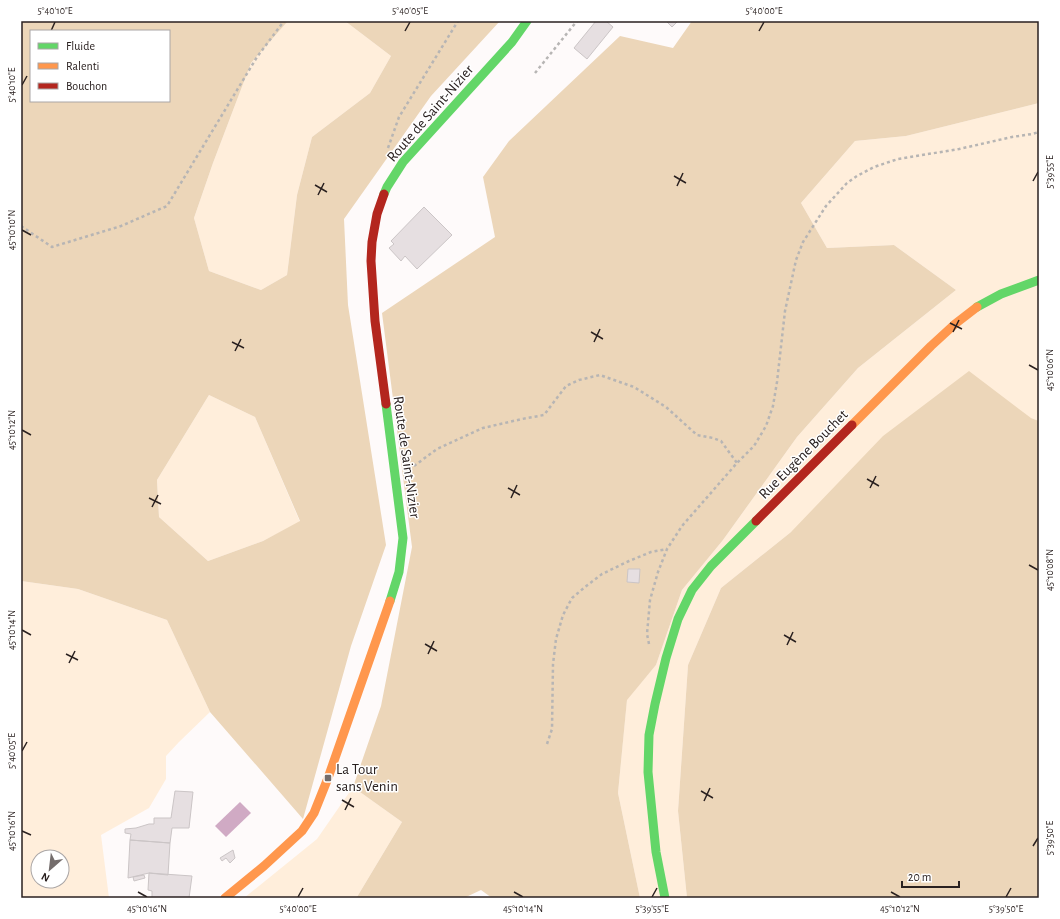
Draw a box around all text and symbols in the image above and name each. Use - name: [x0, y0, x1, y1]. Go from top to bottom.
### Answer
- text: 5°40'10"E: [37, 6, 73, 16]
- text: 5°40'05"E: [392, 6, 428, 16]
- text: 5°40'00"E: [745, 6, 783, 16]
- legend: [30, 30, 170, 102]
- text: Fluide: [66, 40, 95, 52]
- text: Ralenti: [66, 60, 99, 72]
- street label: Route de Saint-Nizier: [384, 62, 477, 165]
- text: 5°40'10"E: [7, 67, 17, 103]
- text: Bouchon: [66, 80, 107, 92]
- text: 5°39'55"E: [1045, 155, 1055, 189]
- text: 45°10'10"N: [7, 210, 17, 250]
- text: 45°10'06"N: [1045, 349, 1055, 391]
- street label: Route de Saint-Nizier: [391, 395, 423, 519]
- street label: Rue Eugène Bouchet: [756, 407, 851, 502]
- text: 45°10'12"N: [7, 410, 17, 450]
- text: 45°10'08"N: [1045, 549, 1055, 591]
- text: 45°10'14"N: [7, 610, 17, 650]
- text: 5°40'05"E: [7, 733, 17, 769]
- place label: La Tour sans Venin: [336, 762, 398, 794]
- marker: La Tour sans Venin: [323, 773, 333, 783]
- text: 45°10'16"N: [7, 811, 17, 851]
- text: 5°39'50"E: [1045, 820, 1055, 855]
- north arrow: [30, 849, 70, 889]
- scale bar: [902, 863, 959, 889]
- text: N: [40, 871, 52, 884]
- text: 20 m: [908, 871, 931, 883]
- text: 45°10'16"N: [127, 904, 167, 914]
- text: 5°40'00"E: [279, 904, 317, 914]
- text: 45°10'14"N: [503, 904, 543, 914]
- text: 5°39'55"E: [635, 904, 669, 914]
- text: 45°10'12"N: [880, 904, 920, 914]
- text: 5°39'50"E: [989, 904, 1024, 914]

